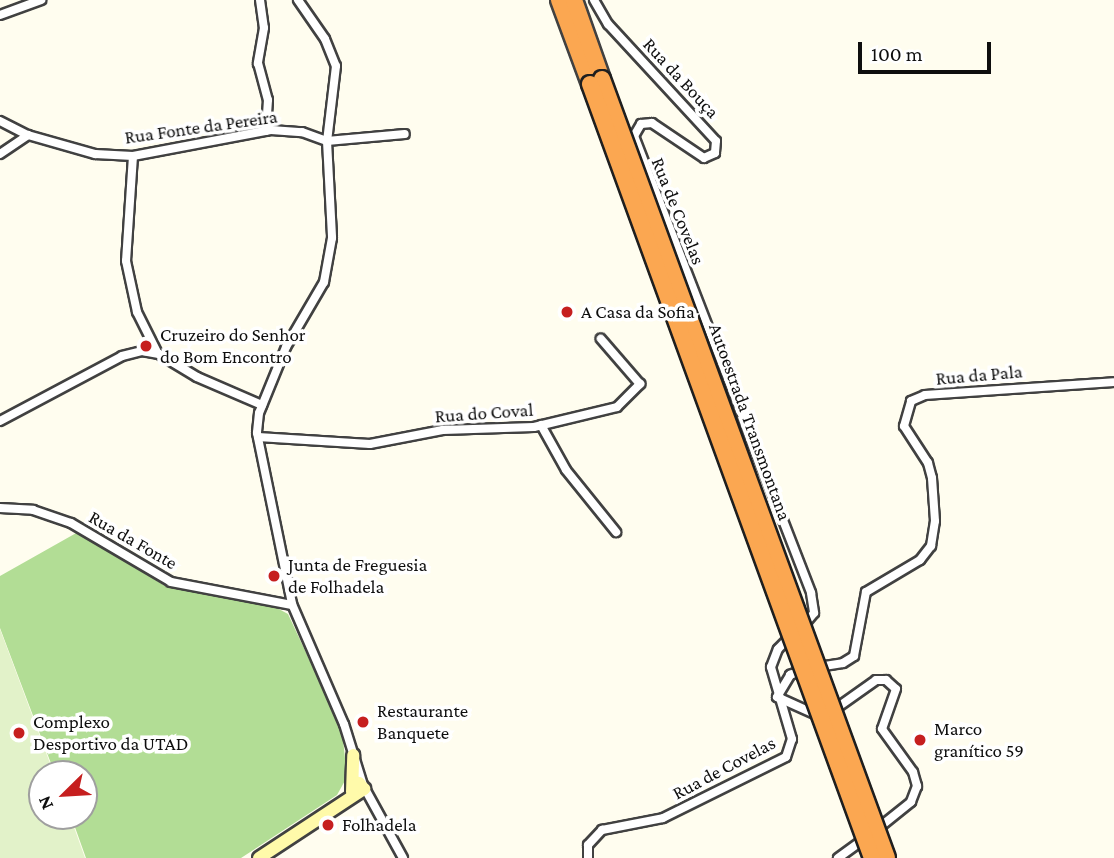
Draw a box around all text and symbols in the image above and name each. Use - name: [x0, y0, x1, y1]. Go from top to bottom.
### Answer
- scale bar: [862, 28, 995, 72]
- street label: Rua da Bouça: [638, 33, 724, 123]
- text: 100 m: [871, 42, 923, 66]
- street label: Rua Fonte da Pereira: [123, 105, 279, 149]
- street label: Rua de Covelas: [646, 154, 710, 268]
- place label: A Casa da Sofia: [581, 301, 695, 323]
- marker: A Casa da Sofia: [559, 304, 575, 320]
- street label: Autoestrada Transmontana: [704, 320, 796, 524]
- place label: Cruzeiro do Senhor do Bom Encontro: [160, 324, 306, 368]
- marker: Cruzeiro do Senhor do Bom Encontro: [138, 338, 154, 354]
- street label: Rua da Pala: [935, 360, 1023, 390]
- street label: Rua do Coval: [434, 398, 534, 428]
- street label: Rua da Fonte: [85, 506, 181, 574]
- place label: Junta de Freguesia de Folhadela: [288, 554, 427, 598]
- marker: Junta de Freguesia de Folhadela: [266, 568, 282, 584]
- place label: Restaurante Banquete: [377, 700, 468, 744]
- place label: Complexo Desportivo da UTAD: [33, 711, 188, 755]
- marker: Restaurante Banquete: [355, 714, 371, 730]
- place label: Marco granítico 59: [934, 718, 1024, 762]
- marker: Complexo Desportivo da UTAD: [11, 725, 27, 741]
- street label: Rua de Covelas: [669, 731, 779, 805]
- marker: Marco granítico 59: [912, 732, 928, 748]
- north arrow: [28, 760, 98, 830]
- text: N: [33, 793, 57, 813]
- place label: Folhadela: [342, 814, 416, 836]
- marker: Folhadela: [320, 817, 336, 833]

